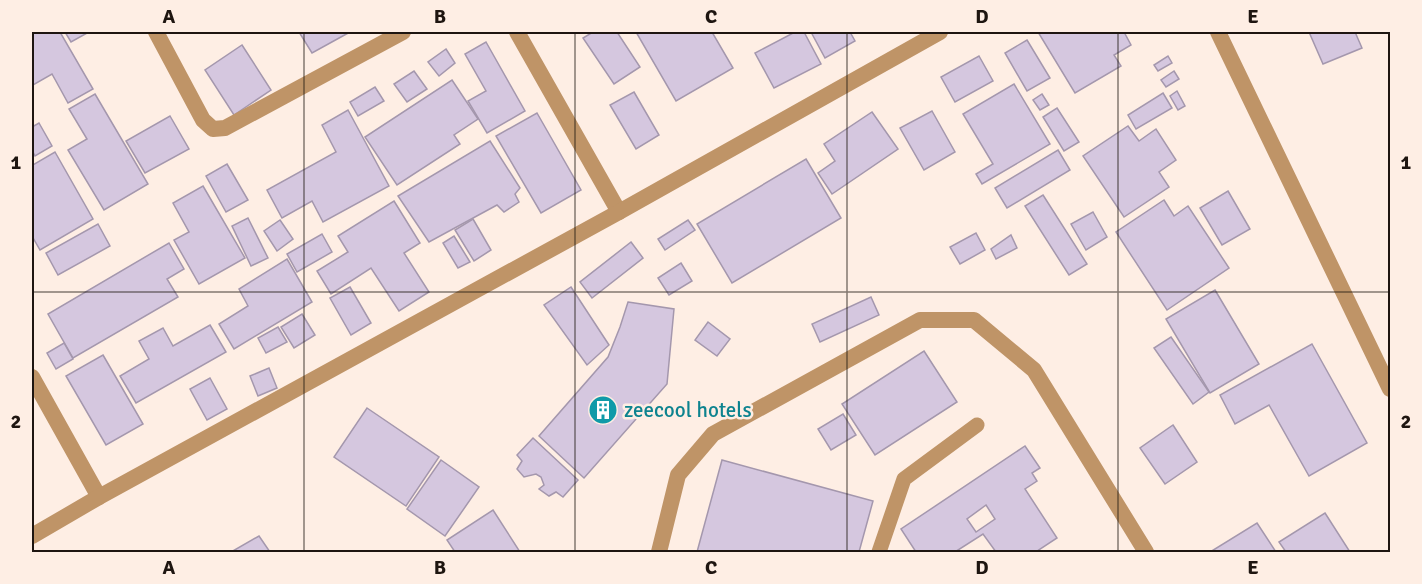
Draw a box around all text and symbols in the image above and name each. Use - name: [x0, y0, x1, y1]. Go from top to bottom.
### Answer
- text: A: [163, 4, 176, 29]
- text: B: [434, 4, 446, 29]
- text: C: [705, 4, 717, 29]
- text: D: [975, 4, 989, 29]
- text: E: [1247, 4, 1259, 29]
- text: 1: [11, 150, 22, 175]
- text: 1: [1401, 150, 1412, 175]
- building icon: zeecool hotels: [587, 394, 619, 426]
- place label: zeecool hotels: [624, 397, 752, 423]
- text: 2: [11, 409, 21, 434]
- text: 2: [1401, 409, 1411, 434]
- text: A: [163, 555, 176, 580]
- text: B: [434, 555, 446, 580]
- text: C: [705, 555, 717, 580]
- text: D: [975, 555, 989, 580]
- text: E: [1247, 555, 1259, 580]

